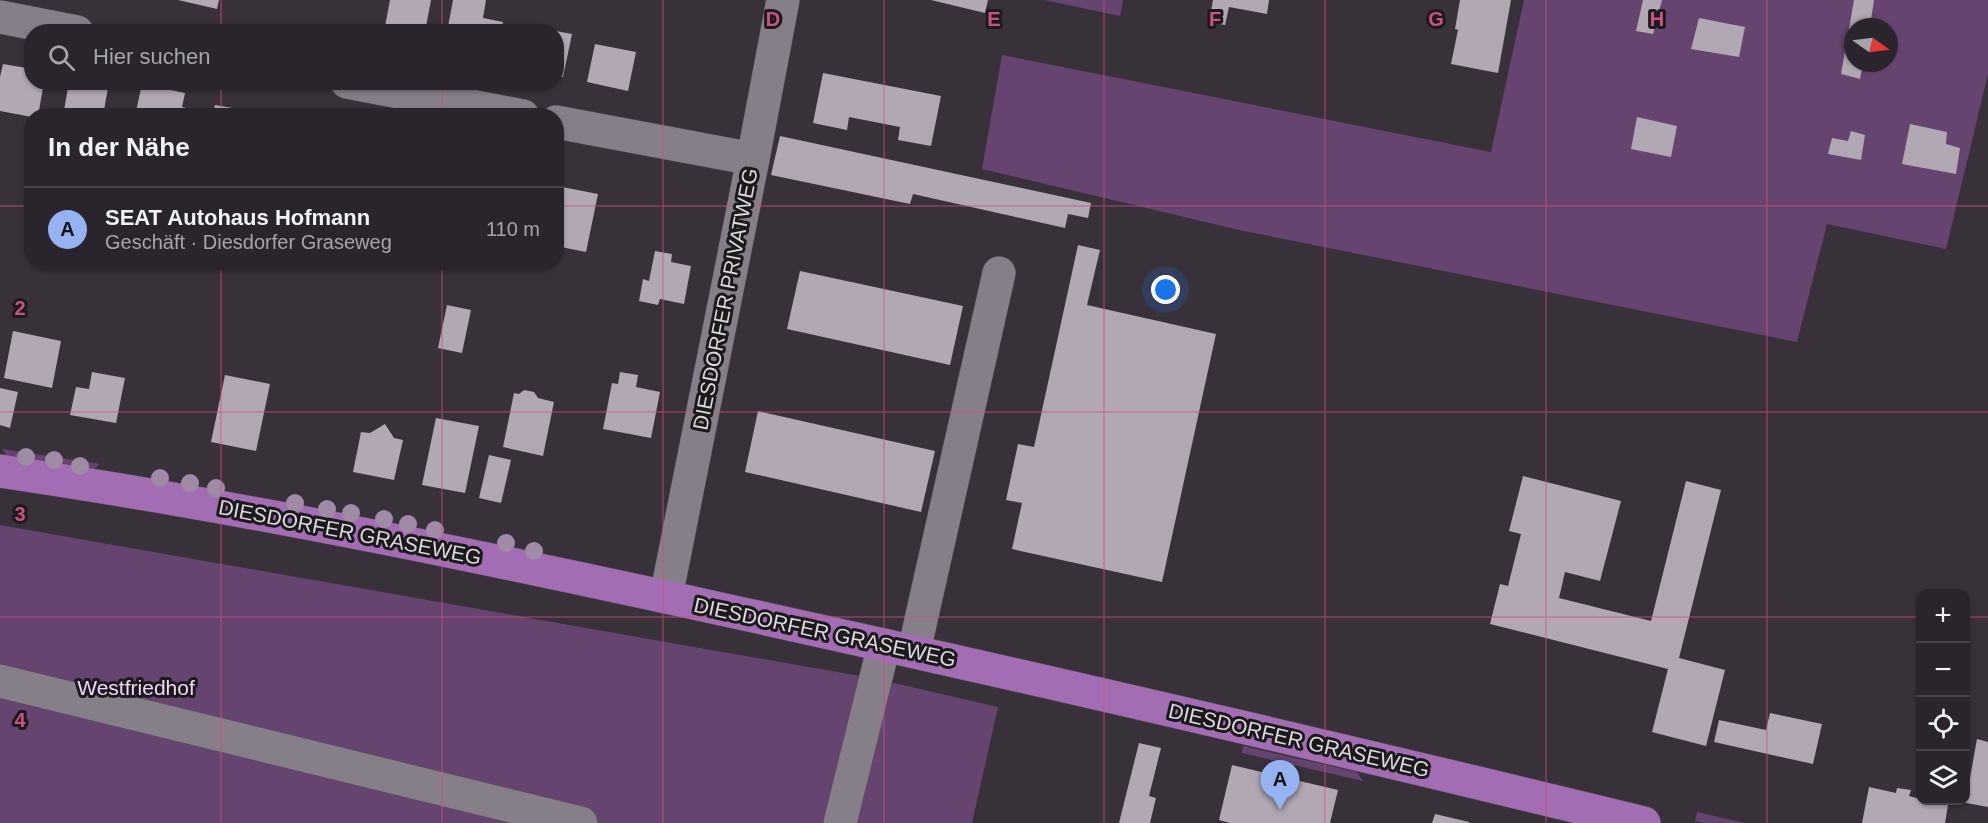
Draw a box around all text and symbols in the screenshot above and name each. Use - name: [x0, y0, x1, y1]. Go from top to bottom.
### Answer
- text: D: [766, 8, 780, 30]
- text: E: [987, 8, 1001, 30]
- text: F: [1209, 8, 1221, 30]
- text: G: [1428, 8, 1444, 30]
- text: H: [1650, 8, 1664, 30]
- north arrow: [1844, 18, 1898, 72]
- search box: [24, 24, 564, 90]
- icon: search: [45, 41, 78, 74]
- text: Hier suchen: [93, 44, 210, 69]
- text: In der Nähe: [48, 132, 190, 162]
- street label: DIESDORFER PRIVATWEG: [688, 166, 762, 432]
- text: SEAT Autohaus Hofmann: [105, 205, 370, 230]
- text: A: [60, 218, 75, 240]
- text: 110 m: [486, 218, 540, 240]
- text: Geschäft · Diesdorfer Graseweg: [105, 231, 392, 253]
- your location: [1151, 275, 1180, 304]
- text: 2: [14, 297, 26, 319]
- street label: DIESDORFER GRASEWEG: [217, 495, 483, 569]
- text: 3: [14, 503, 26, 525]
- map controls: [1916, 589, 1970, 805]
- button: +: [1916, 589, 1970, 643]
- street label: DIESDORFER GRASEWEG: [692, 593, 958, 671]
- button: −: [1916, 643, 1970, 697]
- park label: Westfriedhof: [77, 676, 195, 699]
- button: locate: [1916, 697, 1970, 751]
- street label: DIESDORFER GRASEWEG: [1166, 698, 1432, 782]
- text: 4: [14, 709, 26, 731]
- button: layers: [1916, 751, 1970, 805]
- pin: A: [1260, 760, 1300, 810]

